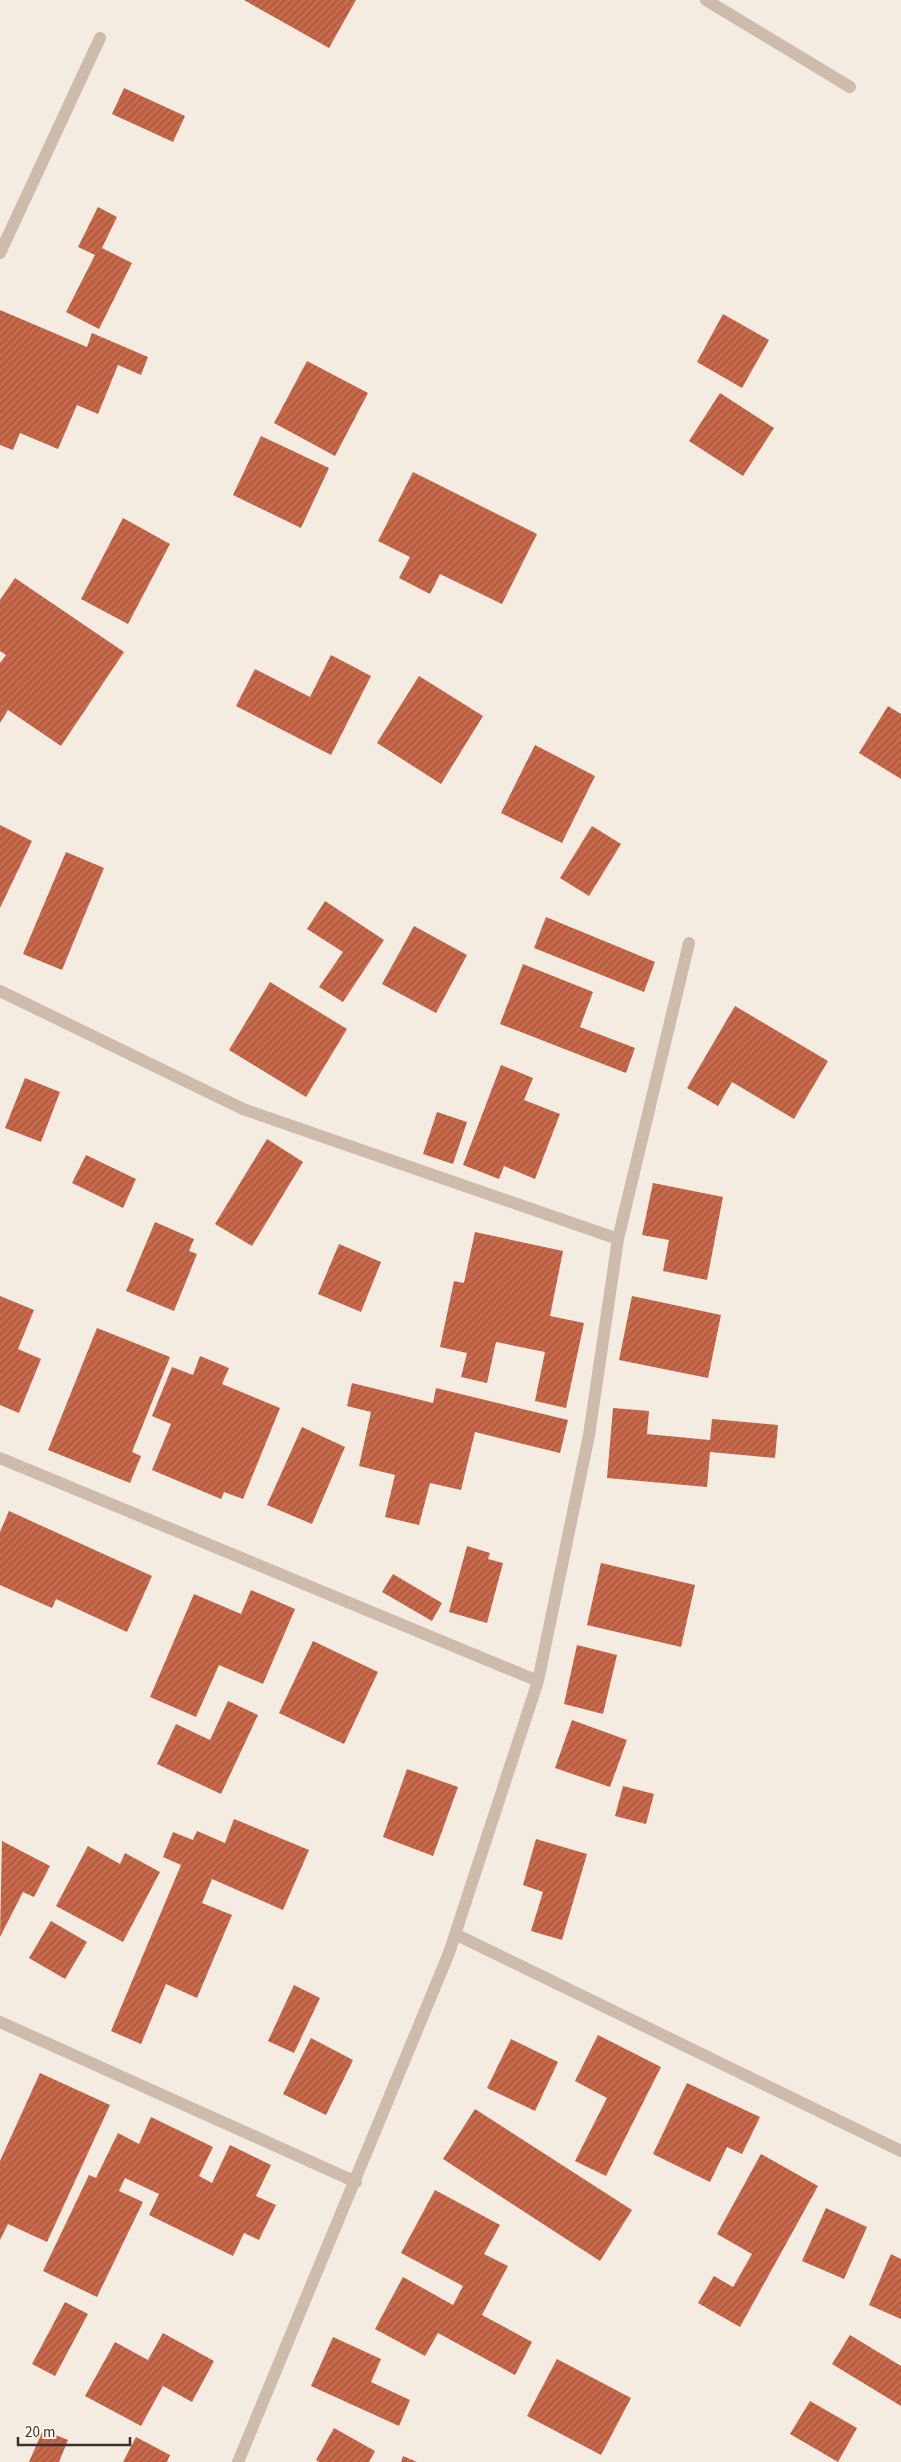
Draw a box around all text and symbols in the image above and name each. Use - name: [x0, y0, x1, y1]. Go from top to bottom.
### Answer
- scale bar: [18, 2414, 130, 2446]
- text: 20 m: [25, 2422, 55, 2443]

